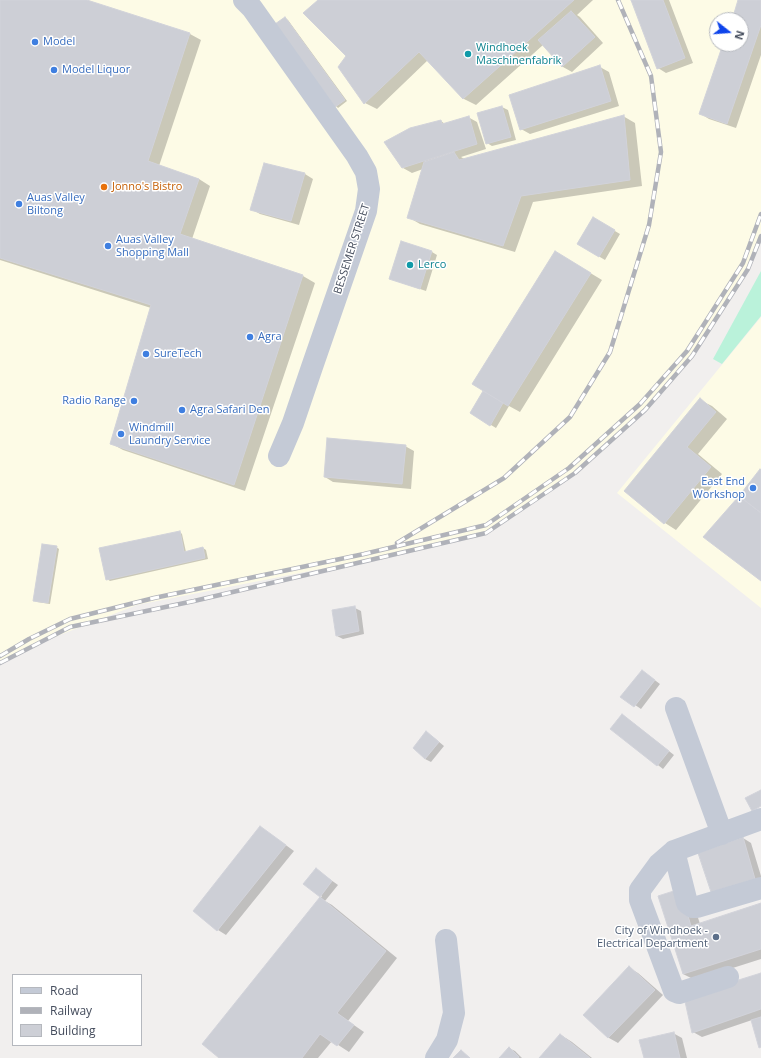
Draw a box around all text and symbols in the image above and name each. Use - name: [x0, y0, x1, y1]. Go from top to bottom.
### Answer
- north arrow: [709, 12, 749, 52]
- text: N: [732, 29, 748, 42]
- place label: Model: [43, 35, 75, 49]
- marker: Model: [30, 37, 40, 47]
- place label: Windhoek Maschinenfabrik: [476, 41, 561, 67]
- marker: Windhoek Maschinenfabrik: [463, 49, 473, 59]
- place label: Model Liquor: [62, 63, 130, 77]
- marker: Model Liquor: [49, 65, 59, 75]
- place label: Jonno's Bistro: [112, 180, 182, 194]
- marker: Jonno's Bistro: [99, 182, 109, 192]
- place label: Auas Valley Biltong: [27, 191, 85, 217]
- marker: Auas Valley Biltong: [14, 199, 24, 209]
- street label: BESSEMER STREET: [331, 202, 373, 296]
- place label: Auas Valley Shopping Mall: [116, 233, 189, 259]
- marker: Auas Valley Shopping Mall: [103, 241, 113, 251]
- place label: Lerco: [418, 258, 446, 272]
- marker: Lerco: [405, 260, 415, 270]
- place label: Agra: [258, 330, 282, 344]
- marker: Agra: [245, 332, 255, 342]
- place label: SureTech: [154, 347, 202, 361]
- marker: SureTech: [141, 349, 151, 359]
- place label: Radio Range: [62, 394, 126, 408]
- marker: Radio Range: [129, 396, 139, 406]
- place label: Agra Safari Den: [190, 403, 269, 417]
- marker: Agra Safari Den: [177, 405, 187, 415]
- place label: Windmill Laundry Service: [129, 421, 210, 447]
- marker: Windmill Laundry Service: [116, 429, 126, 439]
- place label: East End Workshop: [693, 475, 745, 501]
- marker: East End Workshop: [748, 483, 758, 493]
- place label: City of Windhoek - Electrical Department: [597, 924, 708, 950]
- marker: City of Windhoek - Electrical Department: [711, 932, 721, 942]
- legend: [12, 974, 142, 1046]
- text: Road: [50, 982, 79, 999]
- text: Railway: [50, 1002, 92, 1019]
- text: Building: [50, 1022, 95, 1039]

